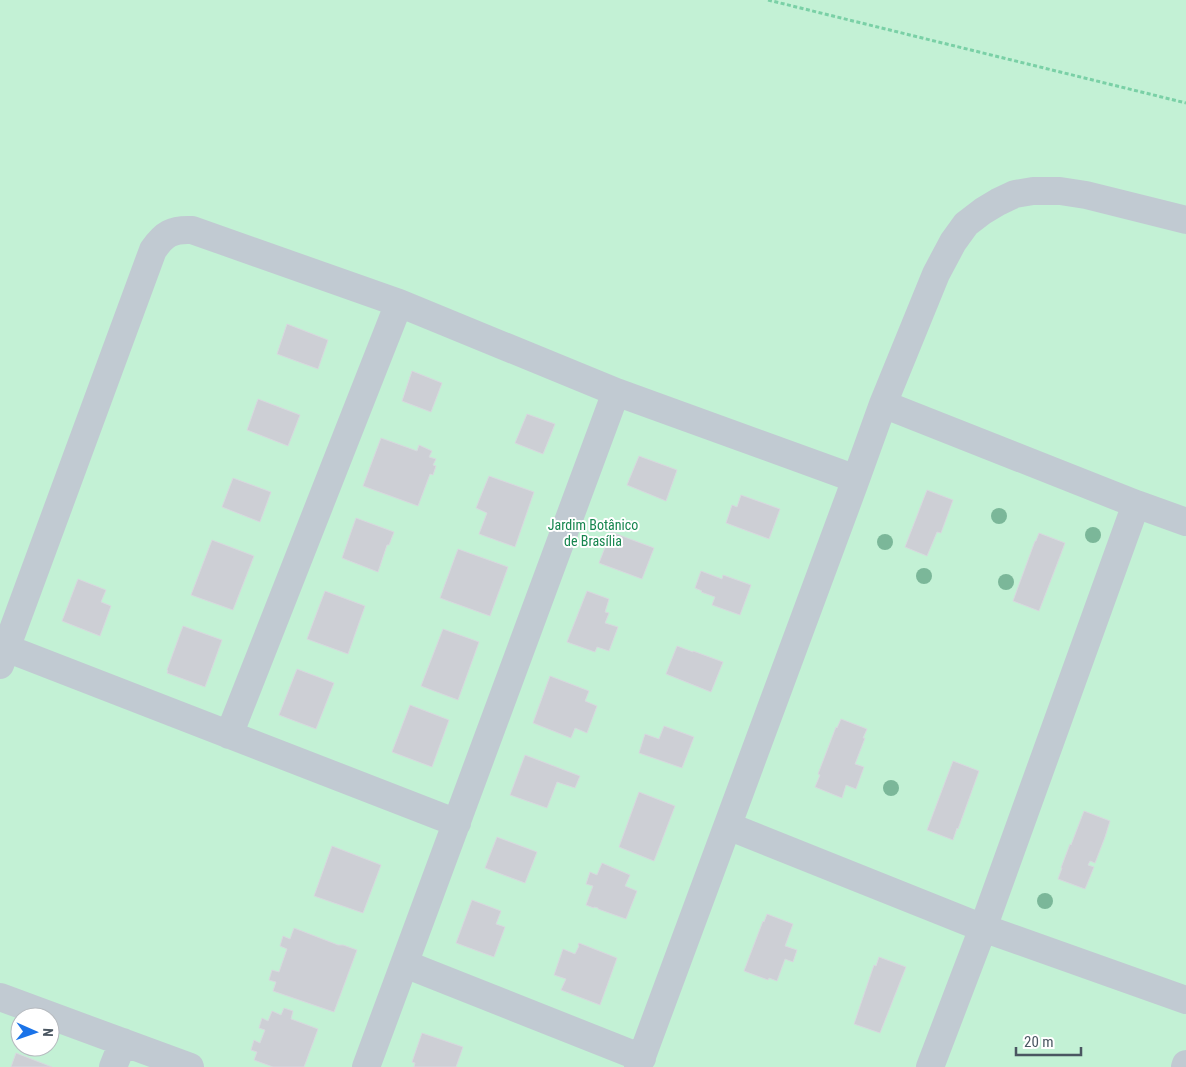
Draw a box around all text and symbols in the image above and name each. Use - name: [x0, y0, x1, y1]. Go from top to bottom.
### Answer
- park label: Jardim Botânico de Brasília: [548, 517, 638, 549]
- north arrow: [10, 1007, 60, 1057]
- scale bar: [1016, 1024, 1081, 1056]
- text: N: [40, 1028, 56, 1037]
- text: 20 m: [1024, 1033, 1054, 1051]

